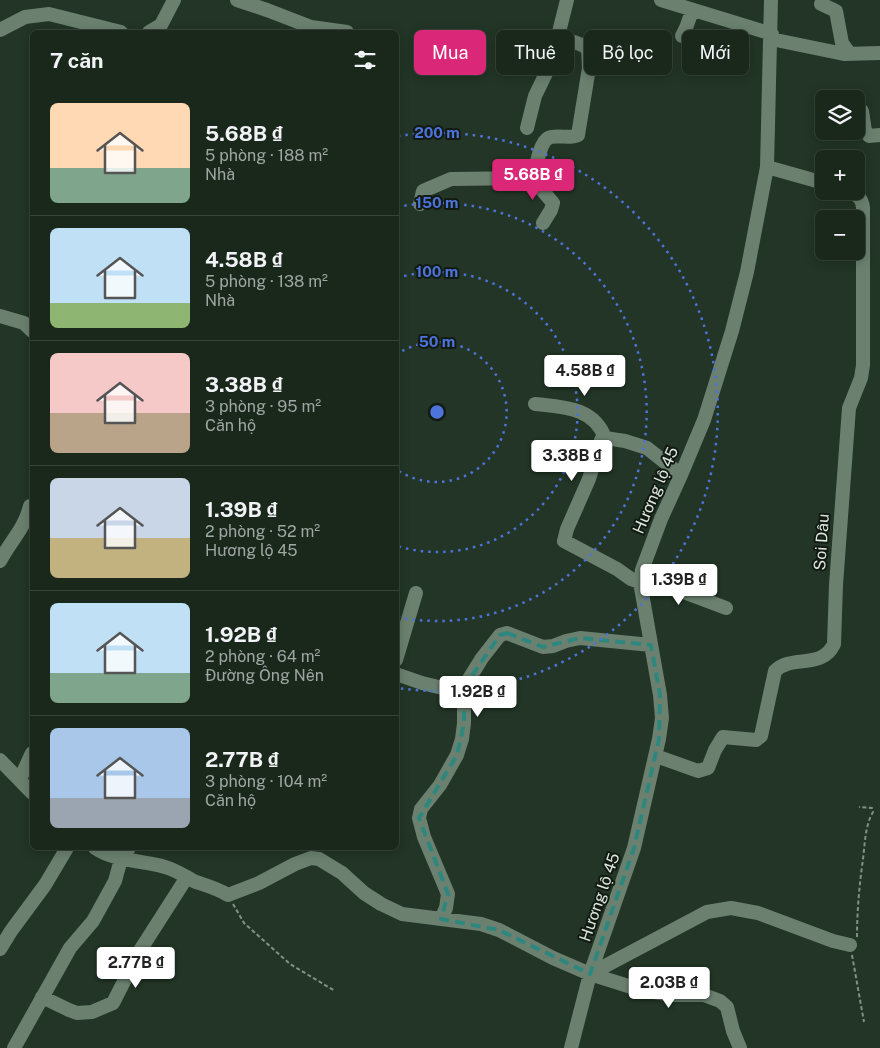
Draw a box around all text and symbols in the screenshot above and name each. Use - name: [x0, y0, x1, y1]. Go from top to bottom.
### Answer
- chip: Mua: [414, 30, 486, 75]
- chip: Thuê: [496, 30, 574, 75]
- chip: Bộ lọc: [584, 30, 672, 75]
- chip: Mới: [682, 30, 749, 75]
- icon: filters: [351, 46, 379, 74]
- text: 7 căn: [50, 48, 104, 73]
- map controls: [815, 90, 865, 260]
- button: layers: [815, 90, 865, 140]
- text: 5.68B ₫: [205, 121, 283, 146]
- icon: home: [90, 123, 150, 183]
- text: 200 m: [414, 124, 460, 141]
- text: 5 phòng · 188 m²: [205, 146, 328, 165]
- button: +: [815, 150, 865, 200]
- pin: 5.68B ₫: [487, 158, 579, 201]
- text: Nhà: [205, 165, 235, 184]
- text: 5.68B ₫: [503, 165, 563, 184]
- text: 150 m: [415, 194, 459, 211]
- button: −: [815, 210, 865, 260]
- text: 4.58B ₫: [205, 247, 283, 272]
- icon: home: [90, 248, 150, 308]
- text: 100 m: [416, 263, 458, 280]
- text: 5 phòng · 138 m²: [205, 272, 328, 291]
- text: Nhà: [205, 291, 235, 310]
- text: 50 m: [419, 333, 455, 350]
- pin: 4.58B ₫: [539, 354, 631, 397]
- text: 4.58B ₫: [555, 361, 615, 380]
- text: 3.38B ₫: [205, 372, 283, 397]
- icon: home: [90, 373, 150, 433]
- text: 3 phòng · 95 m²: [205, 397, 321, 416]
- centre of rings: [428, 403, 446, 421]
- text: Căn hộ: [205, 416, 256, 435]
- pin: 3.38B ₫: [526, 440, 618, 482]
- street label: Hương lộ 45: [629, 444, 682, 536]
- text: 3.38B ₫: [542, 446, 602, 465]
- text: 1.39B ₫: [205, 497, 278, 522]
- icon: home: [90, 498, 150, 558]
- street label: Soi Dâu: [810, 513, 833, 571]
- text: 2 phòng · 52 m²: [205, 522, 320, 541]
- text: Hương lộ 45: [205, 541, 298, 560]
- pin: 1.39B ₫: [633, 564, 725, 606]
- text: 1.39B ₫: [651, 570, 707, 589]
- text: 1.92B ₫: [205, 622, 277, 647]
- icon: home: [90, 623, 150, 683]
- text: 2 phòng · 64 m²: [205, 647, 320, 666]
- text: Đường Ông Nên: [205, 666, 324, 685]
- pin: 1.92B ₫: [432, 676, 524, 718]
- text: 1.92B ₫: [451, 682, 506, 701]
- text: 2.77B ₫: [205, 747, 279, 772]
- icon: home: [90, 748, 150, 808]
- text: 3 phòng · 104 m²: [205, 772, 327, 791]
- text: Căn hộ: [205, 791, 256, 810]
- street label: Hương lộ 45: [575, 850, 624, 944]
- pin: 2.77B ₫: [90, 946, 182, 989]
- text: 2.77B ₫: [108, 953, 164, 972]
- pin: 2.03B ₫: [623, 966, 715, 1009]
- text: 2.03B ₫: [640, 973, 698, 992]

